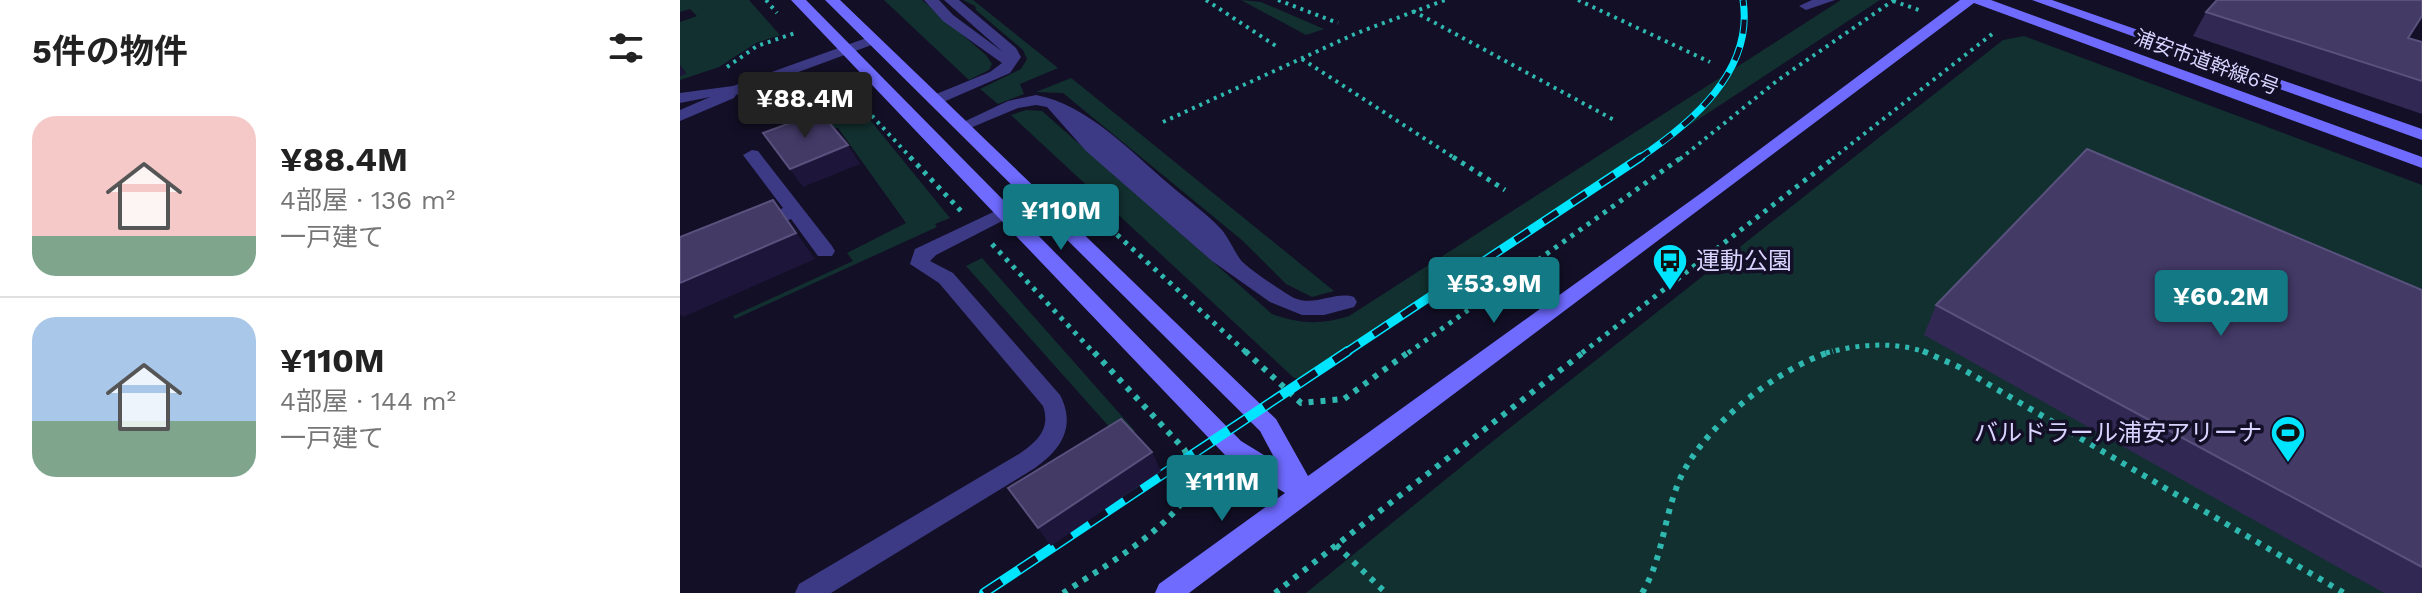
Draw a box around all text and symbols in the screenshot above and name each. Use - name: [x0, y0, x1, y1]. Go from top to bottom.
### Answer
- street label: 浦安市道幹線6号: [2131, 25, 2283, 99]
- icon: filters: [604, 26, 648, 70]
- text: 5件の物件: [32, 31, 188, 71]
- pin: ¥88.4M: [740, 72, 870, 140]
- text: ¥88.4M: [756, 83, 854, 113]
- text: ¥88.4M: [280, 139, 408, 179]
- icon: home: [96, 148, 192, 244]
- pin: ¥110M: [1005, 184, 1117, 252]
- text: 4部屋 · 136 m²: [280, 185, 455, 215]
- text: ¥110M: [1021, 195, 1101, 225]
- text: 一戸建て: [280, 222, 384, 252]
- bus stop icon: 運動公園: [1651, 242, 1689, 292]
- place label: 運動公園: [1696, 247, 1792, 275]
- pin: ¥53.9M: [1429, 257, 1559, 325]
- text: ¥53.9M: [1446, 268, 1542, 298]
- pin: ¥60.2M: [2156, 270, 2286, 338]
- text: ¥60.2M: [2173, 281, 2269, 311]
- text: ¥110M: [280, 340, 385, 380]
- icon: home: [96, 349, 192, 445]
- text: 4部屋 · 144 m²: [280, 386, 456, 416]
- sports icon: バルドラール浦安アリーナ: [2269, 414, 2307, 464]
- place label: バルドラール浦安アリーナ: [1974, 419, 2262, 447]
- text: 一戸建て: [280, 423, 384, 453]
- pin: ¥111M: [1166, 455, 1278, 523]
- text: ¥111M: [1185, 466, 1259, 496]

